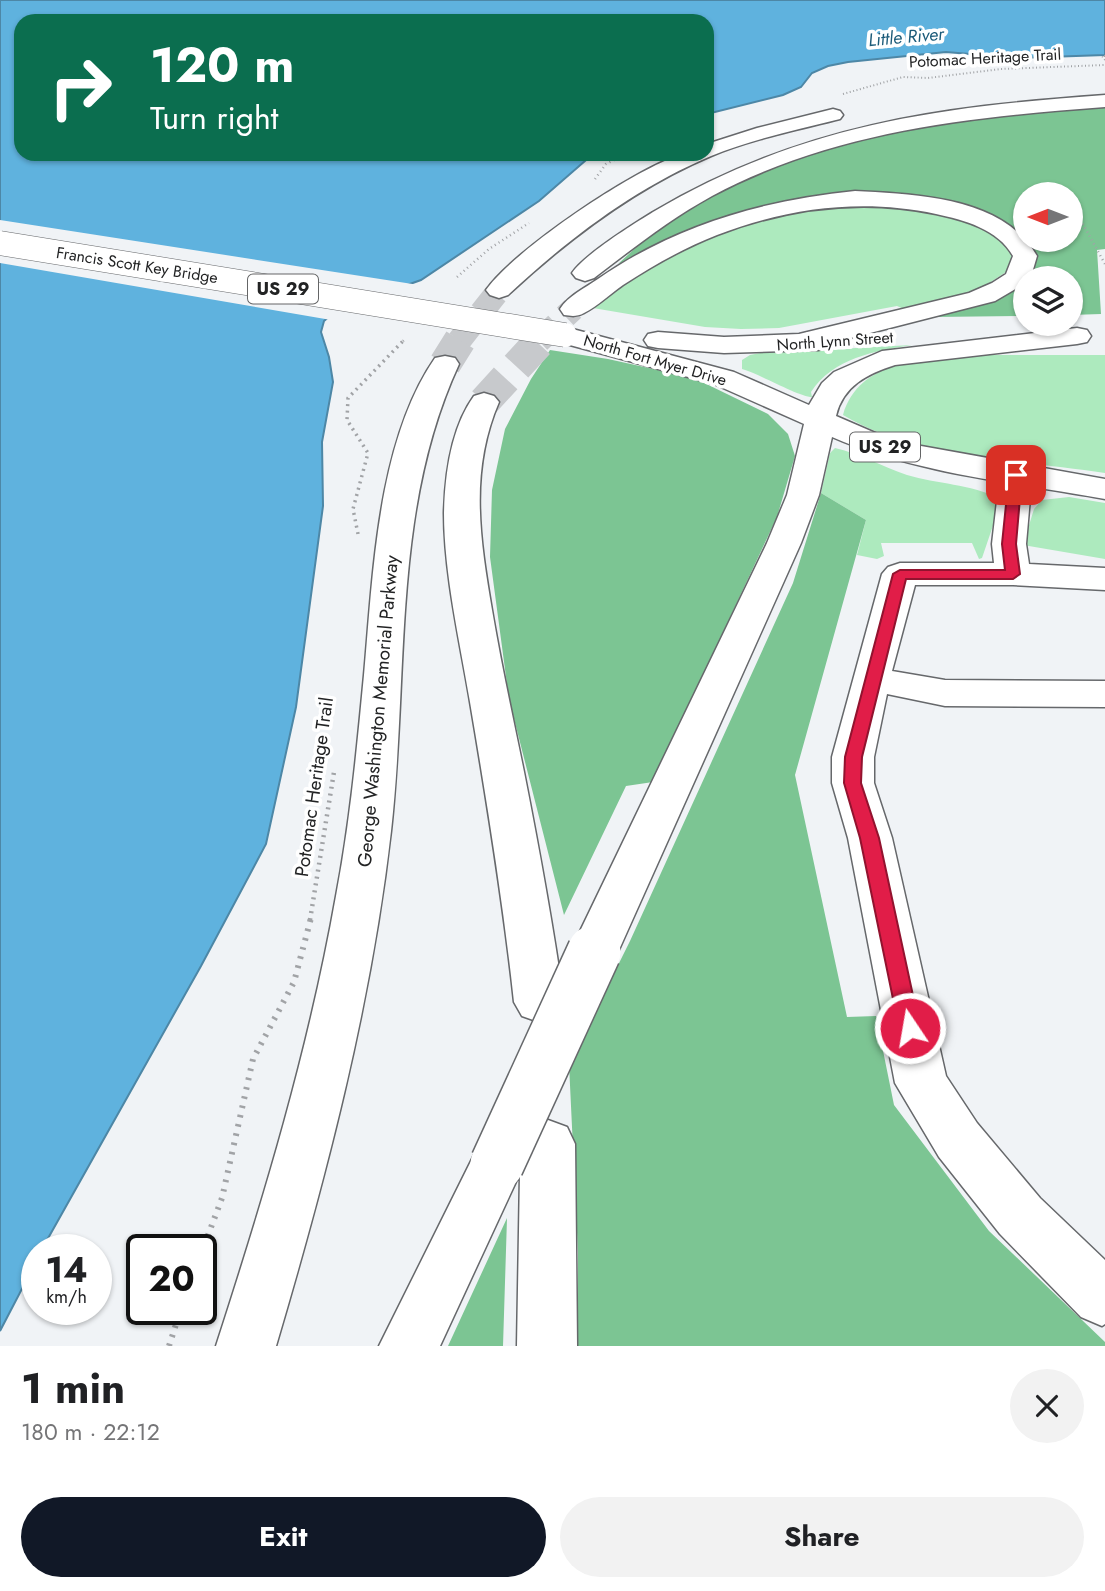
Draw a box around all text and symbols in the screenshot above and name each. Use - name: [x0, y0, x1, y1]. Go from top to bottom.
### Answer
- water label: Little River: [867, 21, 946, 53]
- text: 120 m: [150, 30, 294, 100]
- icon: right: [35, 42, 126, 133]
- street label: Potomac Heritage Trail: [908, 43, 1062, 73]
- text: Turn right: [150, 95, 279, 141]
- north arrow: [1013, 182, 1083, 252]
- map controls: [1013, 182, 1083, 336]
- street label: Francis Scott Key Bridge: [54, 241, 220, 289]
- button: layers: [1013, 266, 1083, 336]
- road number: US 29: [248, 274, 318, 304]
- street label: North Lynn Street: [776, 325, 894, 357]
- street label: North Fort Myer Drive: [581, 329, 729, 391]
- road number: US 29: [850, 432, 920, 462]
- pin: [986, 445, 1046, 505]
- icon: arrive: [997, 456, 1035, 494]
- street label: George Washington Memorial Parkway: [351, 553, 405, 868]
- street label: Potomac Heritage Trail: [288, 695, 340, 879]
- position arrow: [873, 991, 947, 1065]
- speed limit sign: 20: [126, 1234, 217, 1325]
- text: 14: [45, 1245, 88, 1295]
- text: km/h: [46, 1284, 87, 1310]
- text: 1 min: [21, 1358, 125, 1419]
- button: close: [1010, 1369, 1084, 1443]
- text: 180 m · 22:12: [21, 1415, 160, 1449]
- button: Exit: [21, 1497, 546, 1577]
- button: Share: [560, 1497, 1084, 1577]

